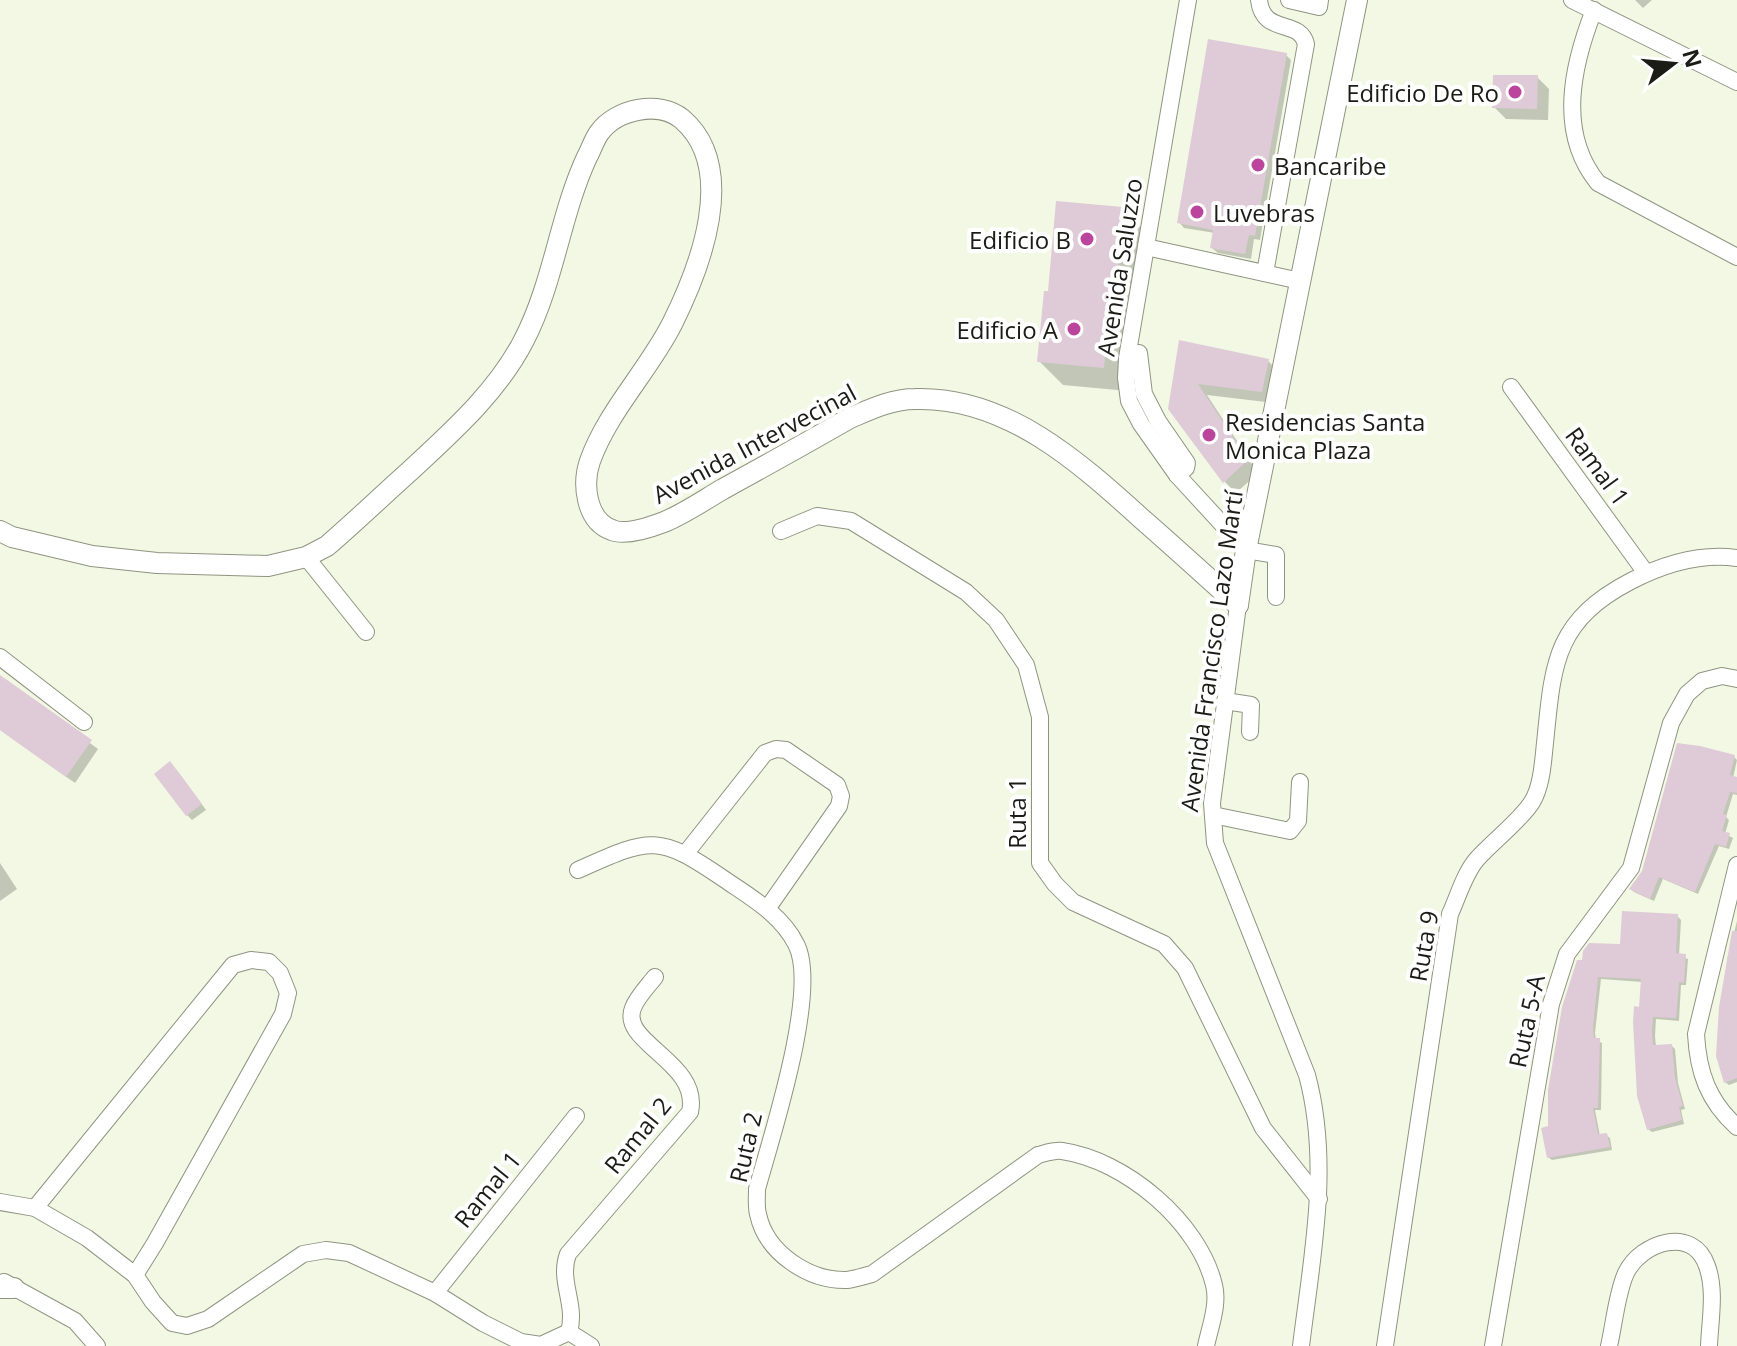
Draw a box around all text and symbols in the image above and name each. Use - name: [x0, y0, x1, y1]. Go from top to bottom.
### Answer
- north arrow: [1633, 24, 1713, 104]
- text: N: [1676, 45, 1710, 71]
- place label: Edificio De Ro: [1346, 76, 1499, 109]
- marker: Edificio De Ro: [1506, 83, 1524, 101]
- place label: Bancaribe: [1274, 149, 1386, 182]
- marker: Bancaribe: [1249, 156, 1267, 174]
- street label: Avenida Saluzzo: [1089, 176, 1149, 358]
- place label: Luvebras: [1213, 196, 1315, 229]
- marker: Luvebras: [1188, 203, 1206, 221]
- place label: Edificio B: [969, 223, 1071, 256]
- marker: Edificio B: [1078, 230, 1096, 248]
- place label: Edificio A: [956, 313, 1059, 346]
- marker: Edificio A: [1065, 320, 1083, 338]
- street label: Avenida Intervecinal: [646, 375, 862, 511]
- place label: Residencias Santa Monica Plaza: [1225, 405, 1425, 466]
- street label: Ramal 1: [1558, 420, 1638, 512]
- marker: Residencias Santa Monica Plaza: [1200, 426, 1218, 444]
- street label: Avenida Francisco Lazo Martí: [1172, 487, 1250, 814]
- street label: Ruta 1: [1000, 777, 1033, 849]
- street label: Ruta 9: [1401, 908, 1445, 984]
- street label: Ruta 5-A: [1500, 971, 1552, 1071]
- street label: Ramal 2: [596, 1090, 678, 1180]
- street label: Ruta 2: [721, 1109, 769, 1185]
- street label: Ramal 1: [446, 1144, 528, 1234]

